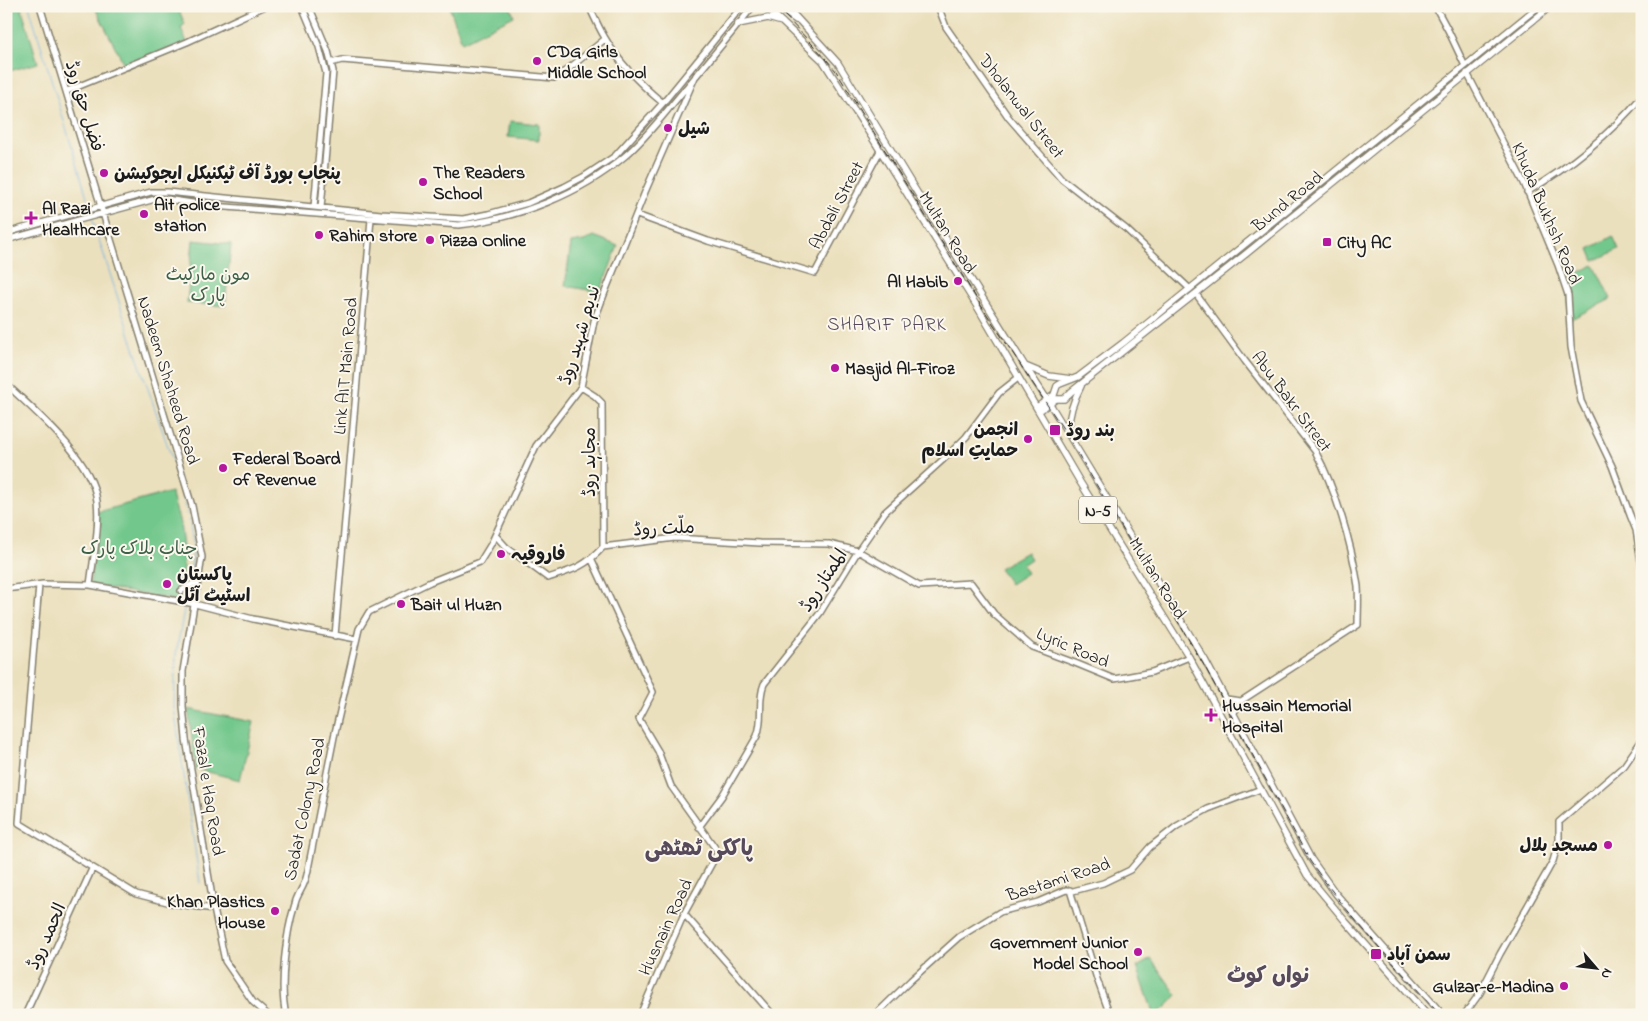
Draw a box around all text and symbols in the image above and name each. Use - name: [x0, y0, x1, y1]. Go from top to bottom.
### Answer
- place label: CDG Girls Middle School: [547, 40, 646, 87]
- street label: Dholanwal Street: [971, 49, 1070, 165]
- marker: CDG Girls Middle School: [531, 55, 543, 67]
- street label: فضل حق روڈ: [57, 58, 109, 155]
- place label: شیل: [678, 117, 710, 143]
- marker: شیل: [662, 122, 674, 134]
- street label: Khuda Bukhsh Road: [1503, 139, 1587, 289]
- street label: Abdali Street: [804, 157, 872, 255]
- place label: The Readers School: [433, 161, 525, 208]
- place label: پنجاب بورڈ آف ٹیکنیکل ایجوکیشن: [114, 162, 342, 188]
- street label: Bund Road: [1246, 166, 1329, 240]
- marker: پنجاب بورڈ آف ٹیکنیکل ایجوکیشن: [98, 167, 110, 179]
- marker: The Readers School: [417, 176, 429, 188]
- street label: Multan Road: [911, 187, 982, 279]
- place label: Ait police station: [154, 193, 221, 240]
- place label: Al Razi Healthcare: [42, 197, 120, 244]
- marker: Ait police station: [138, 208, 150, 220]
- marker: Al Razi Healthcare: [24, 211, 38, 225]
- place label: Rahim store: [329, 224, 418, 250]
- marker: Rahim store: [313, 229, 325, 241]
- place label: Pizza Online: [440, 229, 527, 255]
- place label: City AC: [1337, 231, 1392, 258]
- marker: Pizza Online: [424, 234, 436, 246]
- marker: City AC: [1321, 236, 1333, 248]
- park label: مون مارکیٹ پارک: [166, 263, 250, 310]
- place label: Al Habib: [887, 270, 948, 296]
- marker: Al Habib: [952, 275, 964, 287]
- street label: ندیم شہید روڈ: [553, 283, 608, 388]
- street label: Nadeem Shaheed Road: [129, 293, 205, 468]
- street label: Link AIT Main Road: [328, 296, 366, 436]
- district label: SHARIF PARK: [827, 312, 947, 339]
- street label: Abu Bakr Street: [1244, 346, 1337, 458]
- place label: Masjid Al-Firoz: [845, 357, 955, 383]
- marker: Masjid Al-Firoz: [829, 362, 841, 374]
- place label: انجمن حمایتِ اسلام: [921, 418, 1018, 465]
- place label: بند روڈ: [1066, 419, 1115, 445]
- marker: بند روڈ: [1048, 423, 1062, 437]
- street label: مجاہد روڈ: [578, 427, 604, 497]
- marker: انجمن حمایتِ اسلام: [1022, 433, 1034, 445]
- place label: Federal Board of Revenue: [232, 447, 342, 494]
- marker: Federal Board of Revenue: [217, 462, 229, 474]
- road number: N-5: [1079, 496, 1117, 524]
- street label: ملّت روڈ: [633, 513, 696, 545]
- street label: Multan Road: [1121, 533, 1192, 625]
- park label: چناب بلاک پارک: [81, 537, 197, 563]
- place label: فاروقیہ: [511, 543, 565, 569]
- street label: الممتاز روڈ: [794, 544, 855, 618]
- marker: فاروقیہ: [495, 548, 507, 560]
- place label: پاکستان اسٹیٹ آئل: [177, 563, 250, 610]
- marker: پاکستان اسٹیٹ آئل: [161, 578, 173, 590]
- place label: Bait ul Huzn: [410, 593, 502, 619]
- marker: Bait ul Huzn: [395, 598, 407, 610]
- street label: Lyric Road: [1032, 622, 1113, 676]
- place label: Hussain Memorial Hospital: [1222, 694, 1351, 741]
- marker: Hussain Memorial Hospital: [1204, 708, 1218, 722]
- street label: Fazal e Haq Road: [184, 724, 230, 858]
- street label: Sadat Colony Road: [278, 736, 334, 883]
- district label: پاککی ٹھٹھی: [645, 834, 754, 866]
- place label: مسجد بلال: [1520, 834, 1598, 860]
- marker: مسجد بلال: [1602, 839, 1614, 851]
- street label: Bastami Road: [1002, 852, 1114, 910]
- street label: Husnain Road: [633, 875, 701, 981]
- place label: Khan Plastics House: [167, 890, 266, 937]
- street label: الحمد روڈ: [22, 899, 74, 974]
- marker: Khan Plastics House: [269, 905, 281, 917]
- place label: Government Junior Model School: [990, 931, 1128, 978]
- place label: سمن آباد: [1387, 943, 1451, 969]
- north arrow: [1570, 944, 1620, 994]
- marker: Government Junior Model School: [1132, 946, 1144, 958]
- marker: سمن آباد: [1369, 947, 1383, 961]
- district label: نواں کوٹ: [1227, 961, 1311, 993]
- text: N: [1595, 964, 1618, 983]
- place label: Gulzar-e-Madina: [1432, 975, 1554, 1001]
- marker: Gulzar-e-Madina: [1558, 980, 1570, 992]

